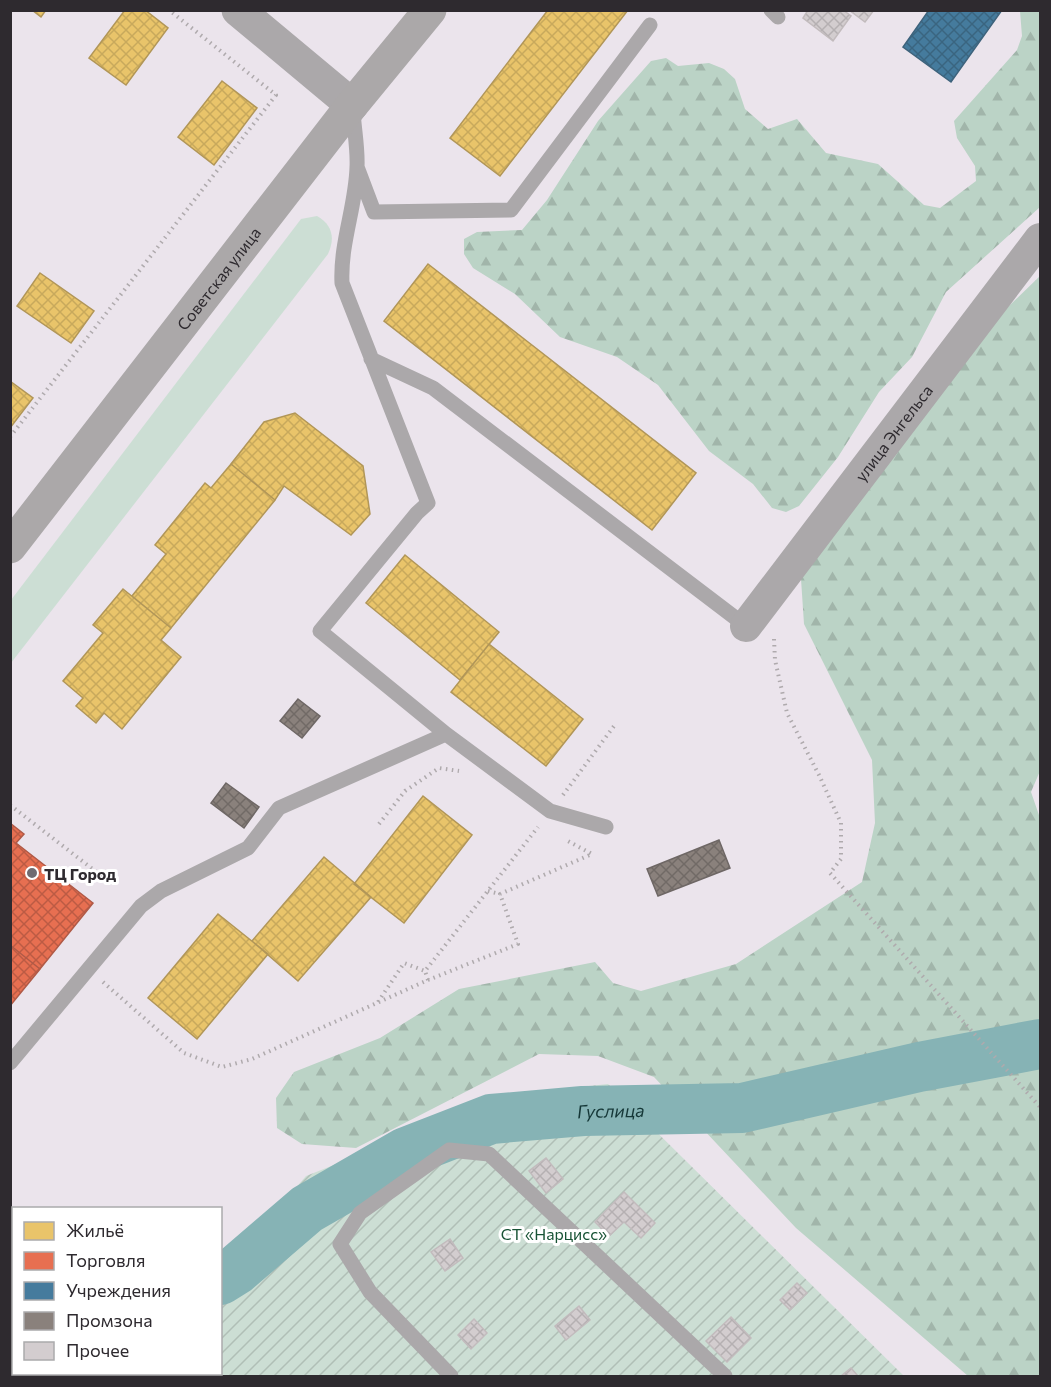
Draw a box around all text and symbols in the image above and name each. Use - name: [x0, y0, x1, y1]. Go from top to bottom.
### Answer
- street label: Советская улица: [172, 223, 264, 333]
- street label: улица Энгельса: [850, 381, 936, 484]
- place label: ТЦ Город: [44, 864, 116, 883]
- marker: ТЦ Город: [25, 866, 39, 880]
- water label: Гуслица: [576, 1099, 645, 1122]
- legend: [12, 1207, 222, 1375]
- text: Жильё: [66, 1219, 124, 1241]
- park label: СТ «Нарцисс»: [501, 1224, 607, 1243]
- text: Торговля: [66, 1249, 145, 1271]
- text: Учреждения: [66, 1279, 171, 1301]
- text: Промзона: [66, 1309, 153, 1331]
- text: Прочее: [66, 1339, 129, 1361]

